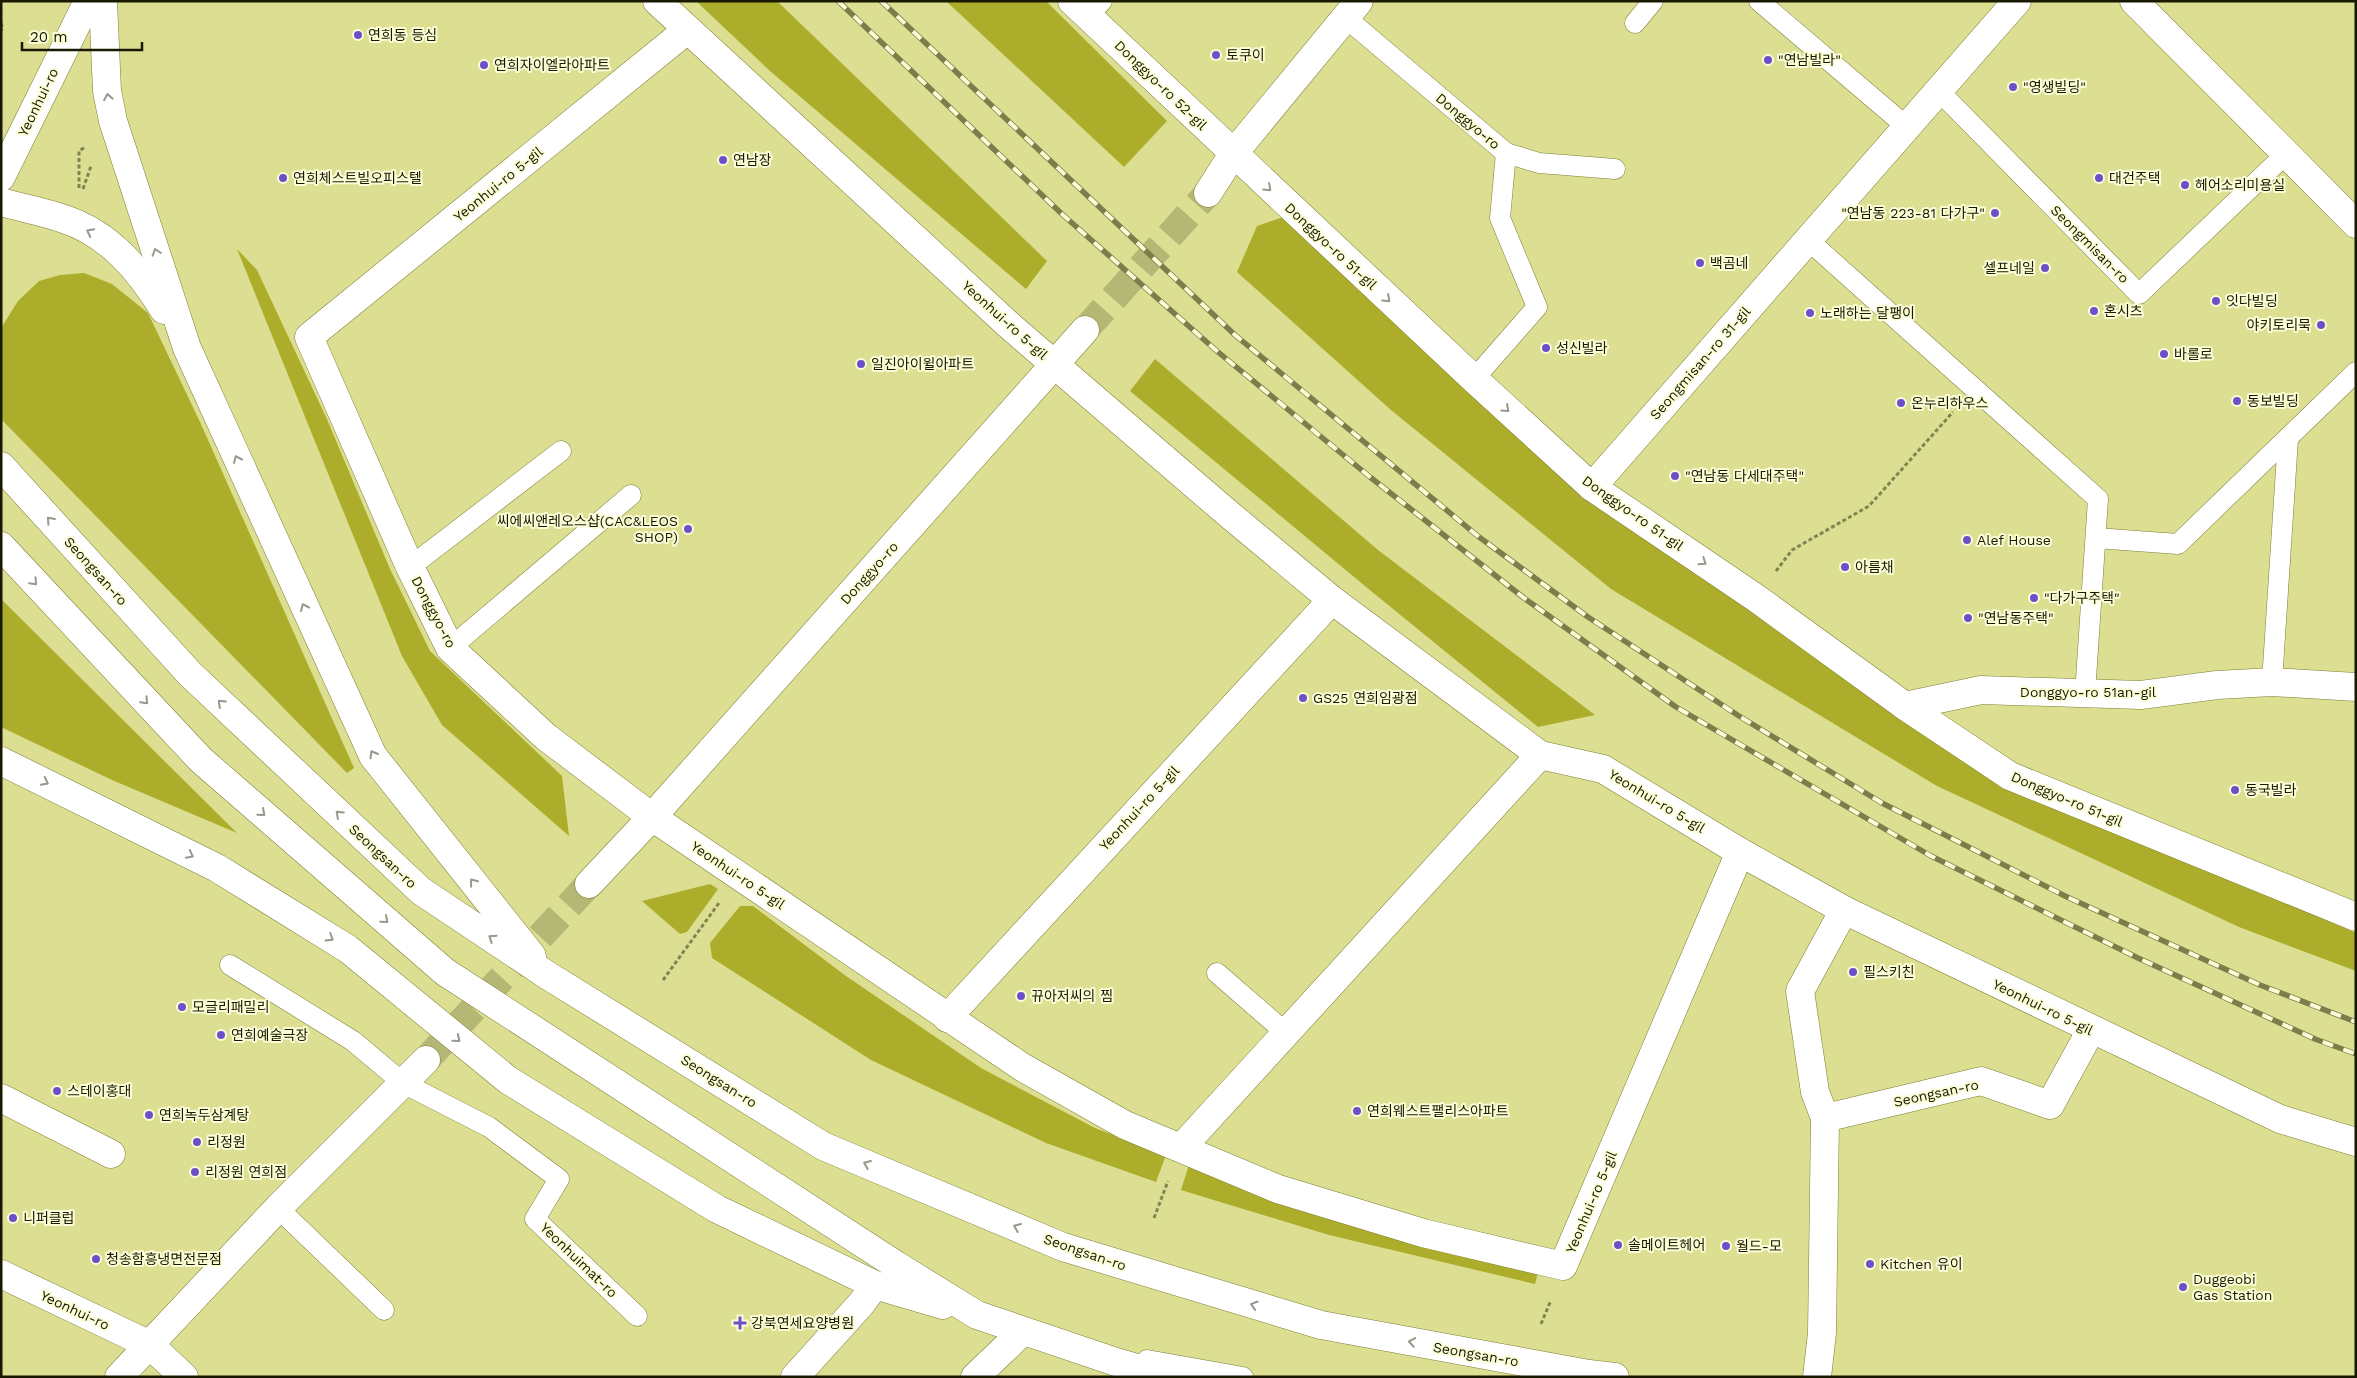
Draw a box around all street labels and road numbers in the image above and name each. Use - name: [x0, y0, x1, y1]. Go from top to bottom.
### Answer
- street label: Donggyo-ro 52-gil: [1112, 37, 1211, 134]
- street label: Yeonhui-ro: [15, 65, 61, 139]
- street label: Donggyo-ro: [1433, 90, 1503, 152]
- street label: Yeonhui-ro 5-gil: [450, 143, 546, 225]
- street label: Donggyo-ro 51-gil: [1282, 199, 1381, 293]
- street label: Seongmisan-ro: [2048, 202, 2132, 286]
- street label: Yeonhui-ro 5-gil: [959, 277, 1052, 363]
- street label: Seongmisan-ro 31-gil: [1647, 303, 1754, 423]
- street label: Donggyo-ro 51-gil: [1579, 472, 1687, 554]
- street label: Seongsan-ro: [61, 533, 131, 609]
- street label: Donggyo-ro: [837, 538, 901, 608]
- street label: Donggyo-ro: [408, 573, 460, 651]
- street label: Donggyo-ro 51an-gil: [2020, 684, 2157, 700]
- street label: Yeonhui-ro 5-gil: [1096, 762, 1183, 854]
- street label: Yeonhui-ro 5-gil: [1606, 766, 1709, 836]
- street label: Donggyo-ro 51-gil: [2009, 768, 2126, 830]
- street label: Seongsan-ro: [346, 821, 420, 891]
- street label: Yeonhui-ro 5-gil: [688, 838, 789, 913]
- street label: Yeonhui-ro 5-gil: [1990, 976, 2096, 1039]
- street label: Seongsan-ro: [678, 1051, 760, 1111]
- street label: Seongsan-ro: [1892, 1076, 1980, 1110]
- street label: Yeonhui-ro 5-gil: [1562, 1148, 1620, 1256]
- street label: Yeonhuimat-ro: [537, 1219, 621, 1301]
- street label: Seongsan-ro: [1041, 1230, 1129, 1274]
- street label: Yeonhui-ro: [38, 1287, 112, 1333]
- street label: Seongsan-ro: [1432, 1339, 1520, 1369]

